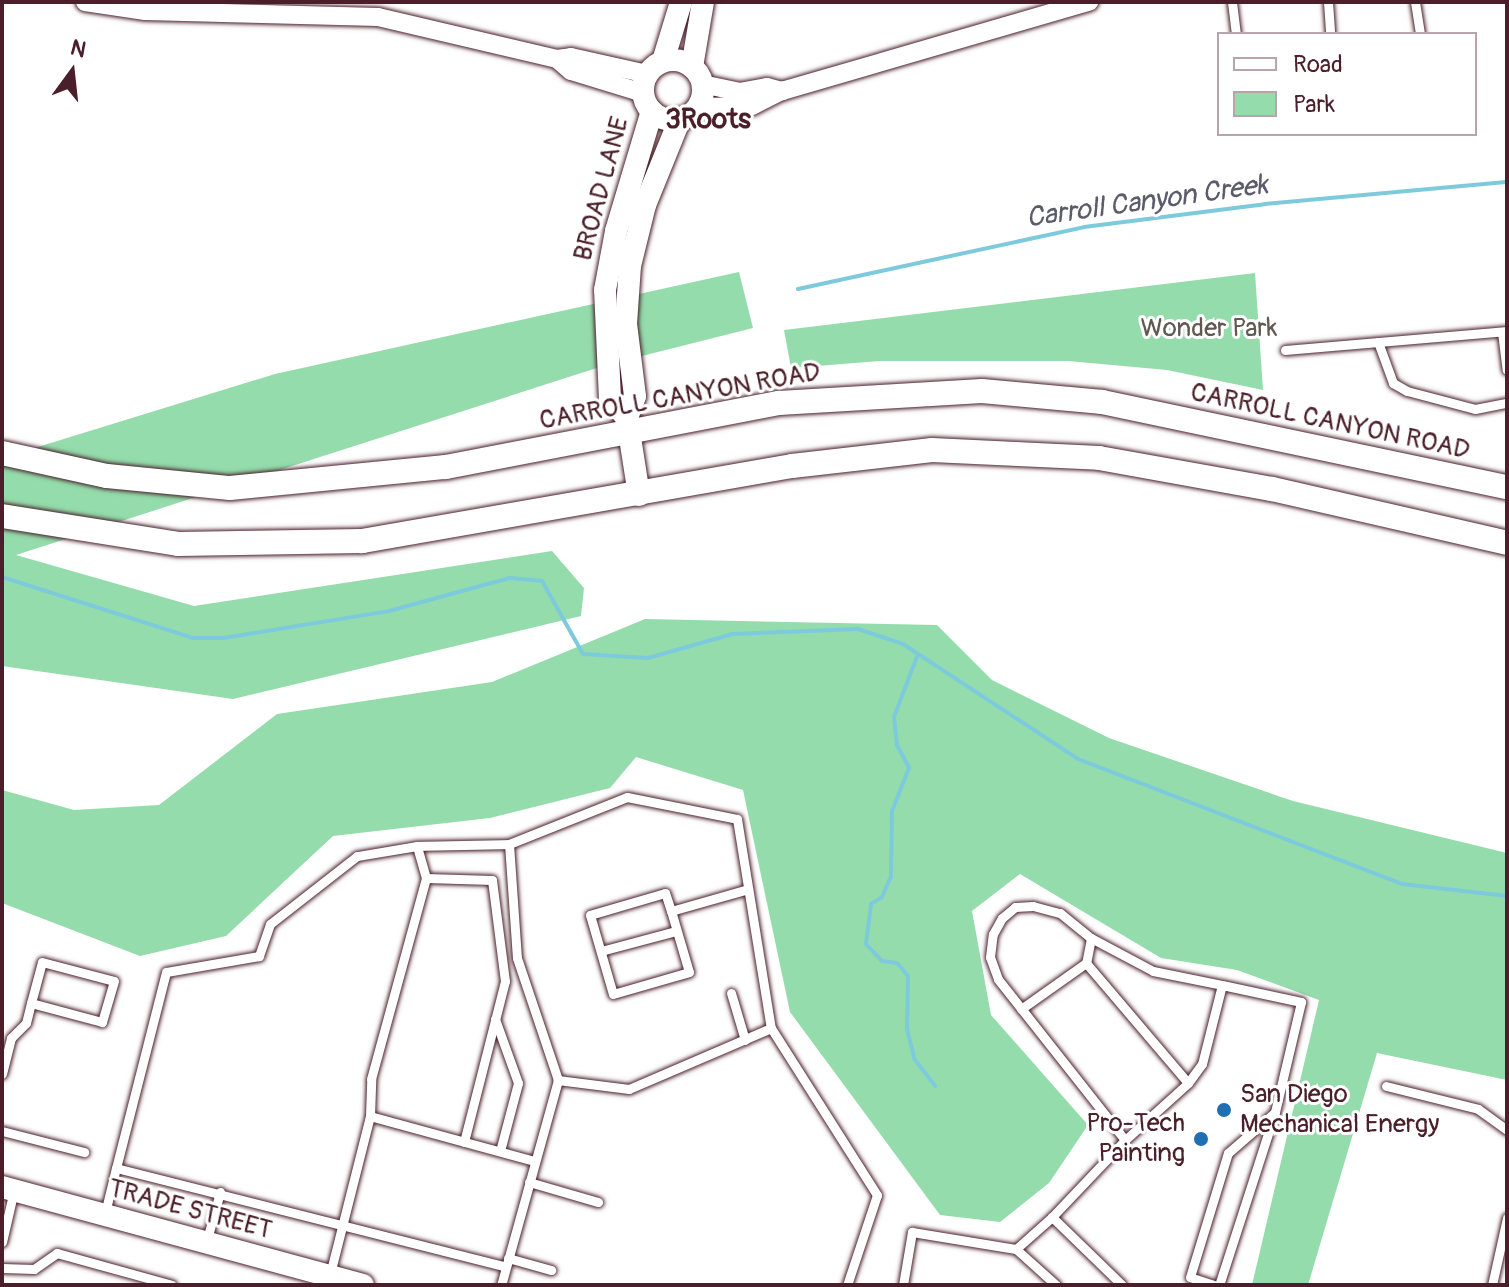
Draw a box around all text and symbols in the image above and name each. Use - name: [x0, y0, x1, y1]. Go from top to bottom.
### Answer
- north arrow: [32, 32, 112, 112]
- legend: [1217, 32, 1477, 136]
- text: N: [67, 33, 89, 64]
- text: Road: [1293, 50, 1343, 79]
- text: Park: [1293, 90, 1335, 119]
- district label: 3Roots: [665, 103, 751, 137]
- street label: BROAD LANE: [568, 114, 636, 264]
- water label: Carroll Canyon Creek: [1024, 168, 1270, 236]
- park label: Wonder Park: [1141, 313, 1277, 345]
- street label: CARROLL CANYON ROAD: [537, 357, 823, 437]
- street label: CARROLL CANYON ROAD: [1188, 377, 1472, 467]
- place label: San Diego Mechanical Energy: [1240, 1079, 1439, 1140]
- marker: San Diego Mechanical Energy: [1215, 1101, 1233, 1119]
- place label: Pro-Tech Painting: [1086, 1108, 1185, 1170]
- marker: Pro-Tech Painting: [1192, 1130, 1210, 1148]
- street label: TRADE STREET: [105, 1173, 275, 1247]

